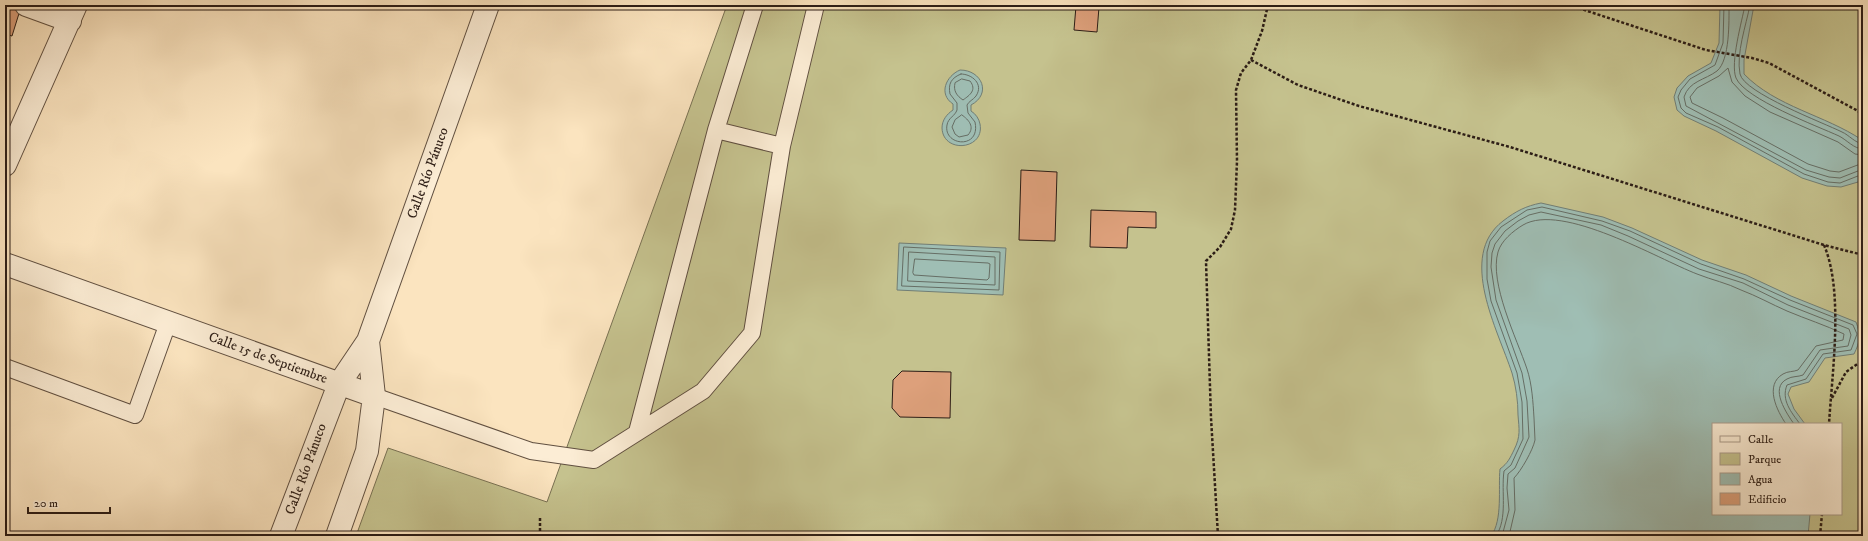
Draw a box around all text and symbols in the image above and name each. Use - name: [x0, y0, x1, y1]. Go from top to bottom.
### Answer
- street label: Calle Río Pánuco: [403, 125, 453, 221]
- street label: Calle 15 de Septiembre: [206, 328, 330, 388]
- street label: Calle Río Pánuco: [281, 421, 331, 517]
- legend: [1712, 423, 1842, 515]
- text: Calle: [1748, 432, 1773, 447]
- text: Parque: [1748, 452, 1781, 467]
- text: Agua: [1748, 472, 1773, 487]
- scale bar: [28, 489, 110, 515]
- text: Edificio: [1748, 492, 1787, 507]
- text: 20 m: [34, 496, 58, 511]

